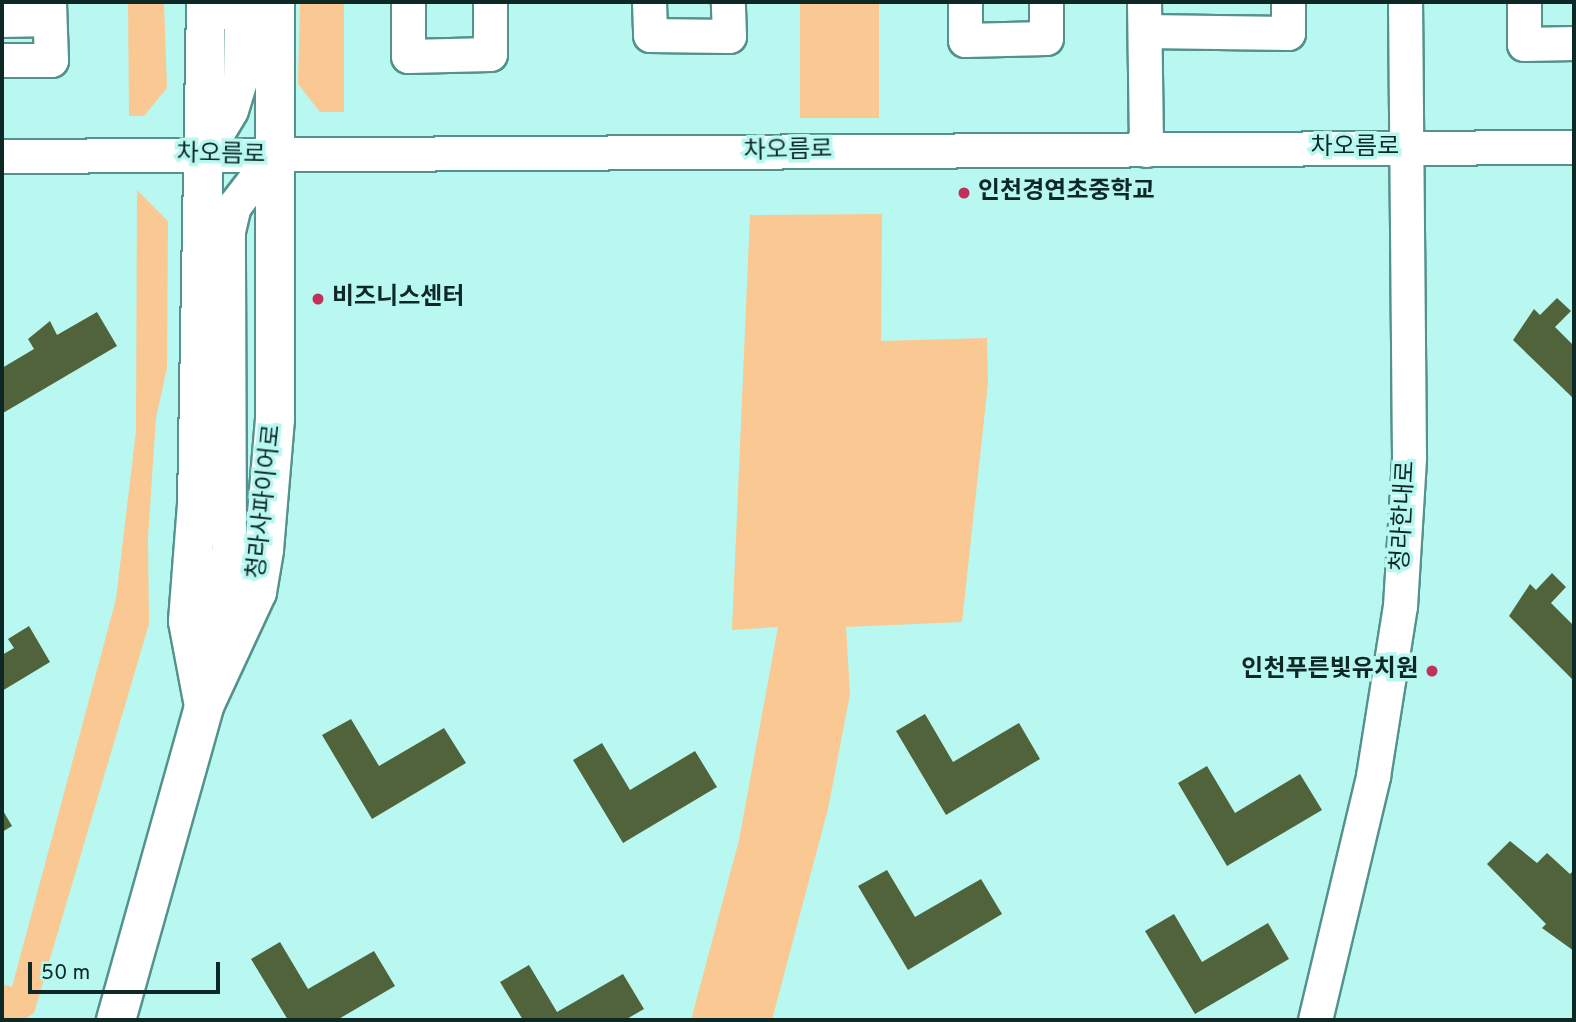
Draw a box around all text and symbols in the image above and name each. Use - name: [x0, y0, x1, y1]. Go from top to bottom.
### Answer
- street label: 차오름로: [1311, 135, 1399, 163]
- street label: 차오름로: [744, 137, 832, 167]
- street label: 차오름로: [177, 141, 265, 171]
- place label: 인천경연초중학교: [978, 179, 1155, 207]
- marker: 인천경연초중학교: [956, 185, 972, 201]
- place label: 비즈니스센터: [332, 285, 464, 313]
- marker: 비즈니스센터: [310, 291, 326, 307]
- street label: 청라사파이어로: [244, 424, 288, 580]
- street label: 청라한내로: [1388, 460, 1422, 572]
- place label: 인천푸른빛유치원: [1241, 657, 1418, 685]
- marker: 인천푸른빛유치원: [1424, 663, 1440, 679]
- scale bar: [32, 948, 224, 992]
- text: 50 m: [41, 960, 90, 987]

